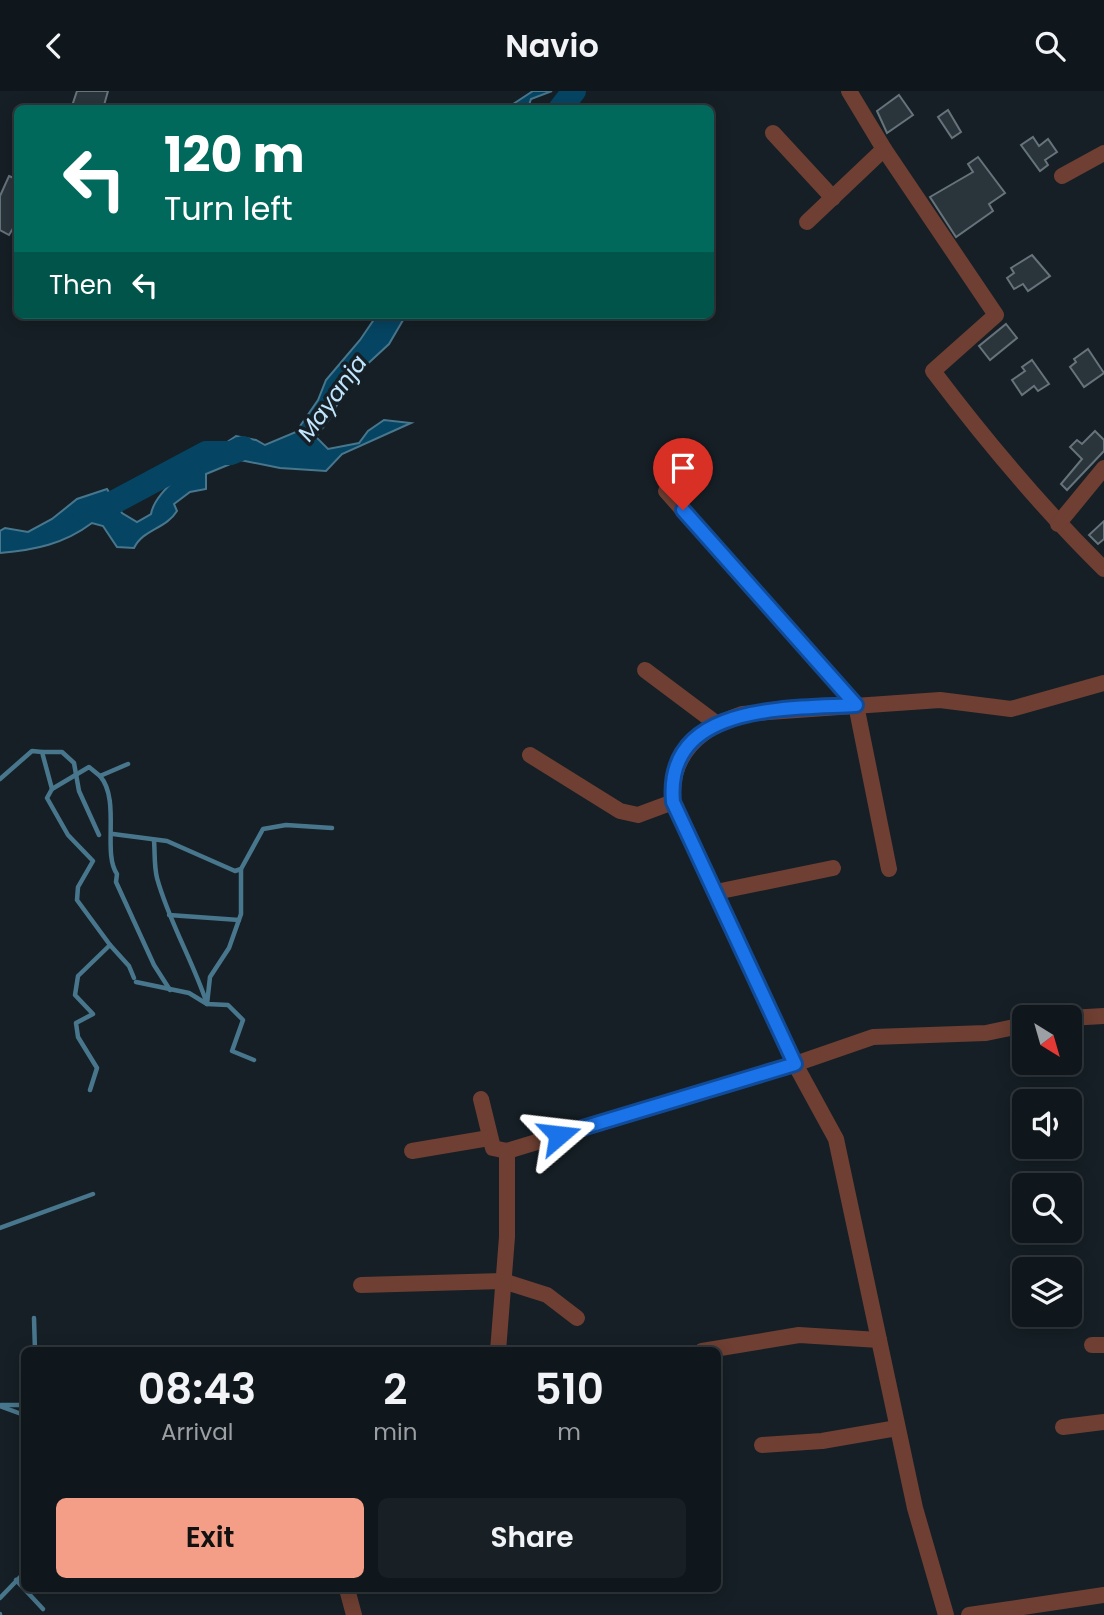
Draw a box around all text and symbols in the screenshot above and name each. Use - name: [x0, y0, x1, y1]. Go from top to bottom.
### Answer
- text: Navio: [505, 23, 599, 68]
- icon: back: [35, 27, 73, 65]
- icon: search: [1031, 27, 1069, 65]
- text: 120 m: [164, 121, 305, 189]
- icon: left: [49, 133, 140, 224]
- text: Turn left: [164, 186, 293, 231]
- icon: left: [126, 266, 164, 304]
- text: Then: [49, 267, 112, 303]
- water label: Mayanja: [290, 348, 374, 448]
- pin: [653, 438, 713, 510]
- icon: arrive: [664, 449, 702, 487]
- north arrow: [1012, 1005, 1082, 1075]
- map controls: [1012, 1005, 1082, 1327]
- button: sound: [1012, 1089, 1082, 1159]
- position arrow: [522, 1098, 596, 1172]
- button: search: [1012, 1173, 1082, 1243]
- button: layers: [1012, 1257, 1082, 1327]
- text: 08:43: [138, 1360, 256, 1419]
- text: 2: [383, 1360, 407, 1419]
- text: 510: [534, 1360, 604, 1419]
- text: Arrival: [161, 1416, 233, 1448]
- text: min: [373, 1416, 417, 1448]
- text: m: [557, 1416, 581, 1448]
- button: Exit: [56, 1498, 364, 1578]
- button: Share: [378, 1498, 686, 1578]

